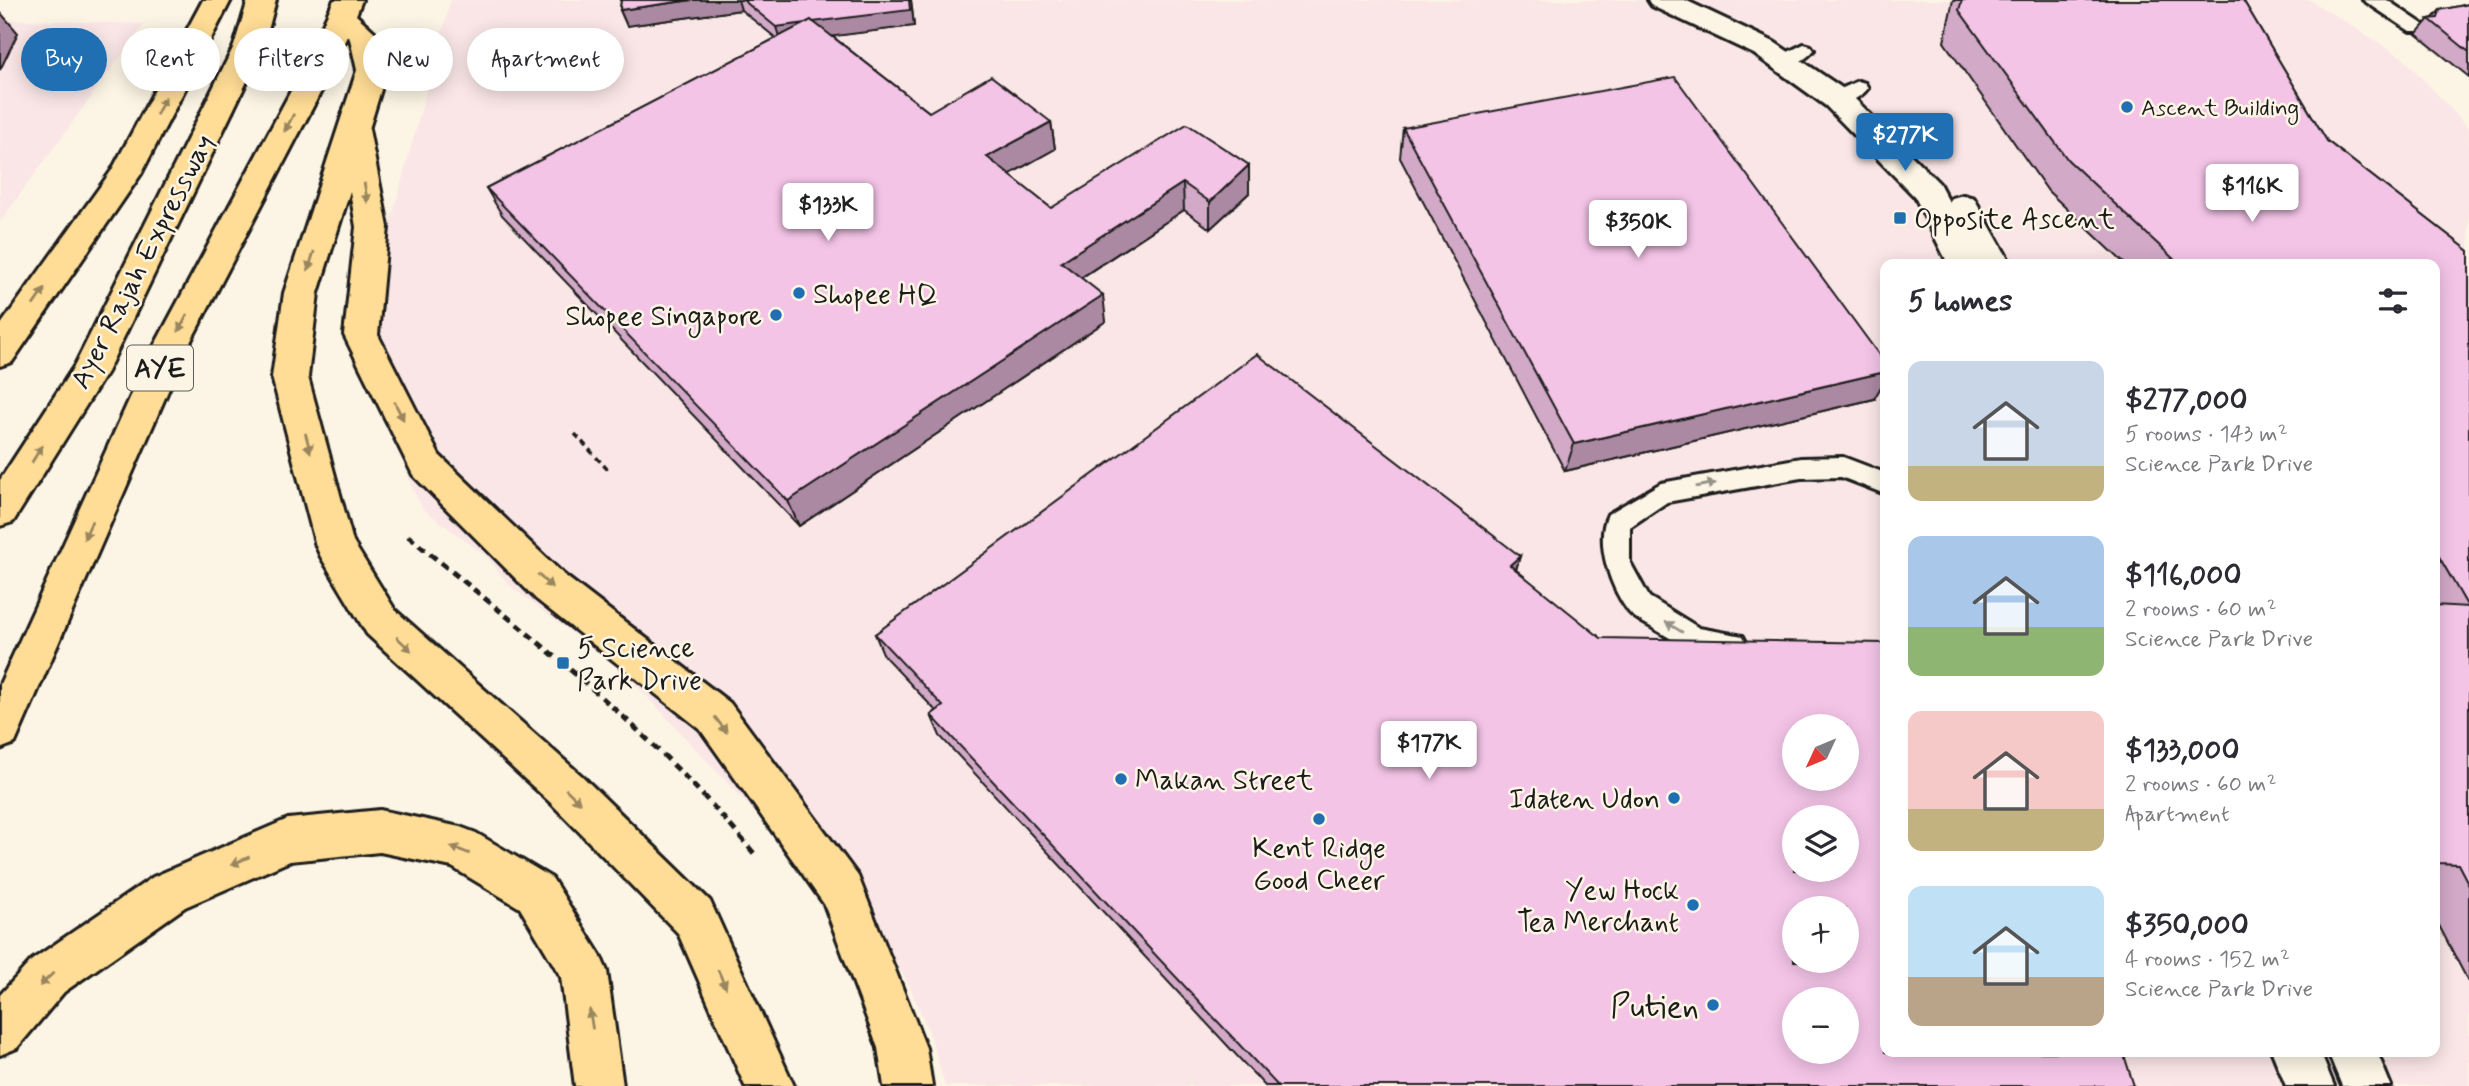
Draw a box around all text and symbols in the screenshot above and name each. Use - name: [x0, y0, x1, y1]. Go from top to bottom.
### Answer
- chip: Buy: [21, 28, 107, 91]
- chip: Rent: [121, 28, 220, 91]
- chip: Filters: [234, 28, 349, 91]
- chip: New: [363, 28, 453, 91]
- chip: Apartment: [467, 28, 624, 91]
- place label: Ascent Building: [2141, 94, 2299, 126]
- one-way arrow: [155, 96, 167, 116]
- marker: Ascent Building: [2119, 99, 2135, 115]
- one-way arrow: [284, 113, 296, 133]
- pin: $277K: [1856, 114, 1954, 173]
- text: $277K: [1872, 121, 1938, 151]
- street label: Ayer Rajah Expressway: [63, 128, 224, 396]
- pin: $116K: [2203, 164, 2301, 224]
- text: $116K: [2222, 172, 2282, 202]
- one-way arrow: [361, 182, 372, 204]
- pin: $133K: [779, 184, 877, 243]
- text: $133K: [798, 191, 858, 221]
- pin: $350K: [1589, 201, 1687, 260]
- place label: Opposite Ascent: [1914, 202, 2115, 239]
- text: $350K: [1605, 208, 1671, 238]
- marker: Opposite Ascent: [1892, 210, 1908, 226]
- one-way arrow: [305, 250, 316, 271]
- place label: Shopee HQ: [813, 277, 938, 314]
- text: 5 homes: [1908, 282, 2013, 321]
- icon: filters: [2374, 282, 2412, 320]
- marker: Shopee HQ: [791, 285, 807, 301]
- one-way arrow: [32, 288, 46, 306]
- place label: Shopee Singapore: [565, 299, 762, 338]
- marker: Shopee Singapore: [768, 307, 784, 323]
- one-way arrow: [177, 314, 189, 334]
- road number: AYE: [127, 346, 193, 390]
- text: $277,000: [2125, 381, 2248, 420]
- icon: home: [1964, 389, 2048, 473]
- one-way arrow: [393, 401, 404, 421]
- text: 5 rooms · 143 m²: [2125, 420, 2288, 450]
- one-way arrow: [303, 433, 313, 454]
- one-way arrow: [30, 444, 43, 464]
- text: Science Park Drive: [2125, 450, 2313, 480]
- one-way arrow: [1695, 479, 1717, 490]
- one-way arrow: [82, 520, 93, 541]
- text: $116,000: [2125, 556, 2242, 595]
- icon: home: [1964, 564, 2048, 648]
- one-way arrow: [537, 573, 554, 590]
- text: 2 rooms · 60 m²: [2125, 595, 2277, 625]
- one-way arrow: [1664, 620, 1683, 633]
- text: Science Park Drive: [2125, 625, 2313, 655]
- place label: 5 Science Park Drive: [577, 631, 702, 700]
- one-way arrow: [395, 636, 413, 652]
- marker: 5 Science Park Drive: [555, 655, 571, 671]
- north arrow: [1782, 714, 1858, 791]
- map controls: [1782, 714, 1859, 1064]
- one-way arrow: [714, 716, 728, 734]
- pin: $177K: [1380, 722, 1478, 781]
- text: $177K: [1397, 729, 1461, 759]
- text: $133,000: [2125, 731, 2239, 770]
- icon: home: [1964, 739, 2048, 823]
- place label: Makan Street: [1135, 763, 1313, 800]
- text: 2 rooms · 60 m²: [2125, 770, 2277, 800]
- marker: Makan Street: [1113, 771, 1129, 787]
- place label: Idaten Udon: [1509, 782, 1660, 819]
- one-way arrow: [564, 788, 581, 804]
- marker: Idaten Udon: [1666, 790, 1682, 806]
- text: Apartment: [2125, 800, 2230, 830]
- button: layers: [1782, 805, 1859, 882]
- marker: Kent Ridge Good Cheer: [1311, 811, 1327, 827]
- place label: Kent Ridge Good Cheer: [1252, 831, 1386, 900]
- one-way arrow: [449, 845, 470, 856]
- one-way arrow: [229, 856, 250, 867]
- place label: Yew Hock Tea Merchant: [1517, 873, 1679, 942]
- button: +: [1782, 896, 1859, 973]
- marker: Yew Hock Tea Merchant: [1685, 897, 1701, 913]
- text: $350,000: [2125, 906, 2249, 945]
- icon: home: [1964, 914, 2048, 998]
- text: 4 rooms · 152 m²: [2125, 945, 2290, 975]
- one-way arrow: [716, 969, 728, 989]
- one-way arrow: [38, 971, 55, 988]
- text: Science Park Drive: [2125, 975, 2313, 1005]
- place label: Putien: [1610, 986, 1699, 1030]
- button: −: [1782, 987, 1859, 1064]
- marker: Putien: [1705, 997, 1721, 1013]
- one-way arrow: [585, 1007, 596, 1029]

